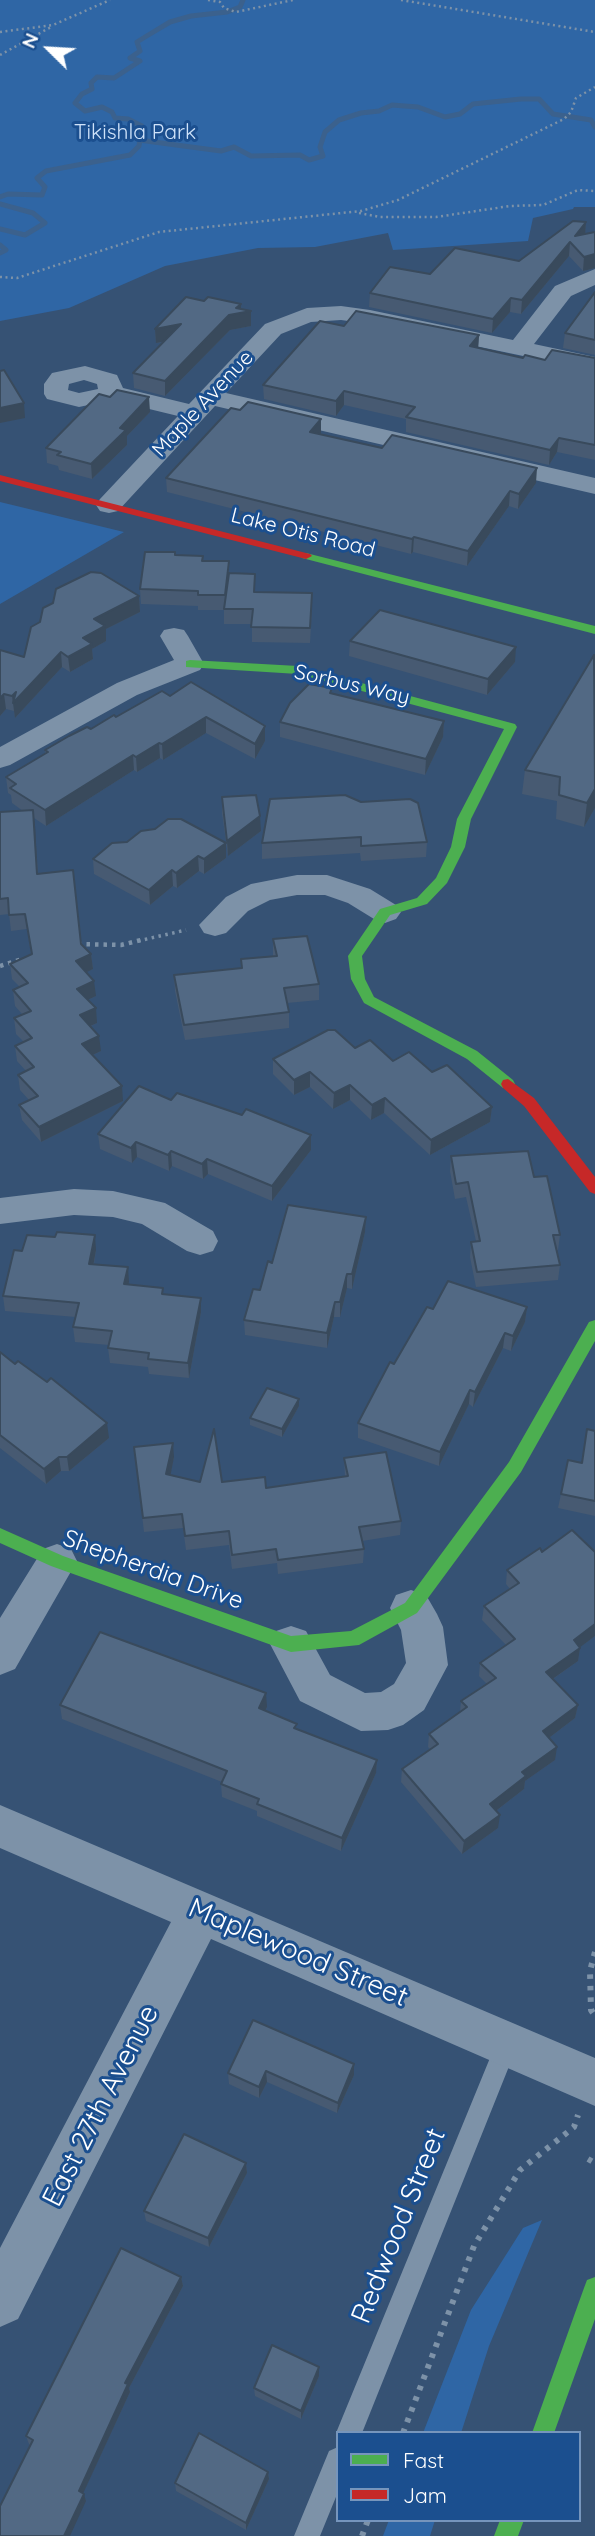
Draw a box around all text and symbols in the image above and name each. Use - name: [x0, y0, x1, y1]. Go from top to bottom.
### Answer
- north arrow: [14, 14, 84, 84]
- text: N: [16, 29, 44, 52]
- park label: Tikishla Park: [74, 120, 196, 146]
- street label: Maple Avenue: [147, 345, 259, 463]
- street label: Lake Otis Road: [228, 503, 378, 563]
- street label: Sorbus Way: [292, 659, 412, 711]
- street label: Shepherdia Drive: [59, 1524, 247, 1616]
- street label: Maplewood Street: [183, 1892, 413, 2014]
- street label: East 27th Avenue: [36, 2000, 166, 2212]
- street label: Redwood Street: [345, 2124, 453, 2328]
- legend: [336, 2431, 581, 2522]
- text: Fast: [403, 2447, 444, 2473]
- text: Jam: [403, 2482, 447, 2508]

